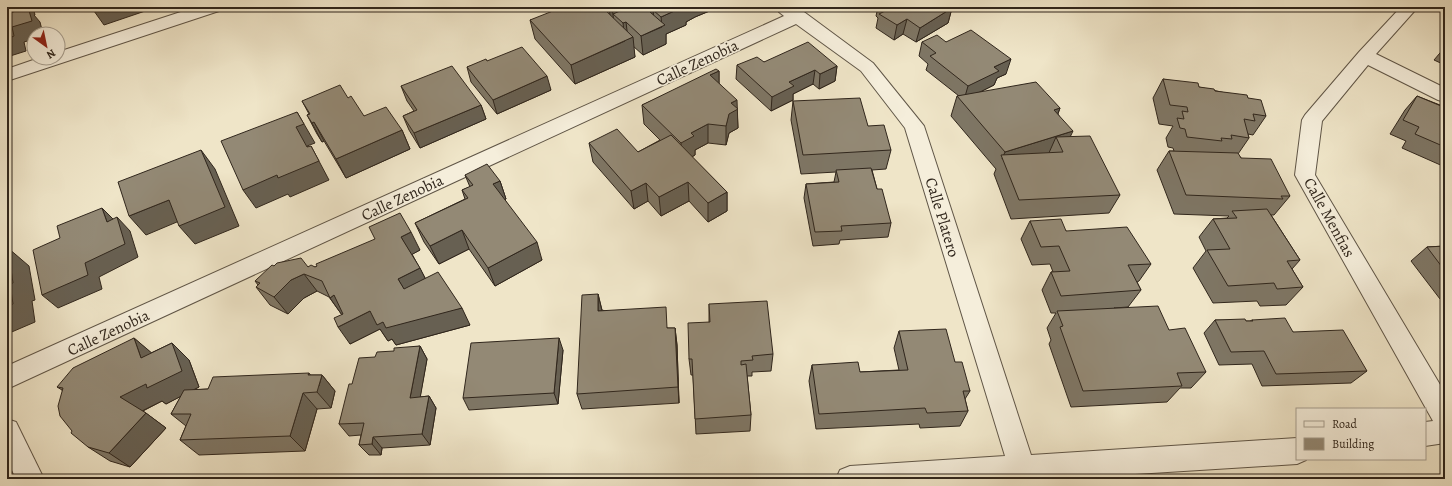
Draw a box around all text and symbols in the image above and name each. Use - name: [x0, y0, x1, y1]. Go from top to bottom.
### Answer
- north arrow: [26, 26, 66, 66]
- street label: Calle Zenobia: [653, 34, 743, 92]
- text: N: [44, 45, 59, 62]
- street label: Calle Zenobia: [358, 169, 448, 227]
- street label: Calle Menfias: [1298, 174, 1360, 261]
- street label: Calle Platero: [920, 175, 965, 260]
- street label: Calle Zenobia: [64, 304, 154, 362]
- legend: [1296, 408, 1426, 460]
- text: Road: [1332, 416, 1358, 432]
- text: Building: [1332, 436, 1374, 452]

